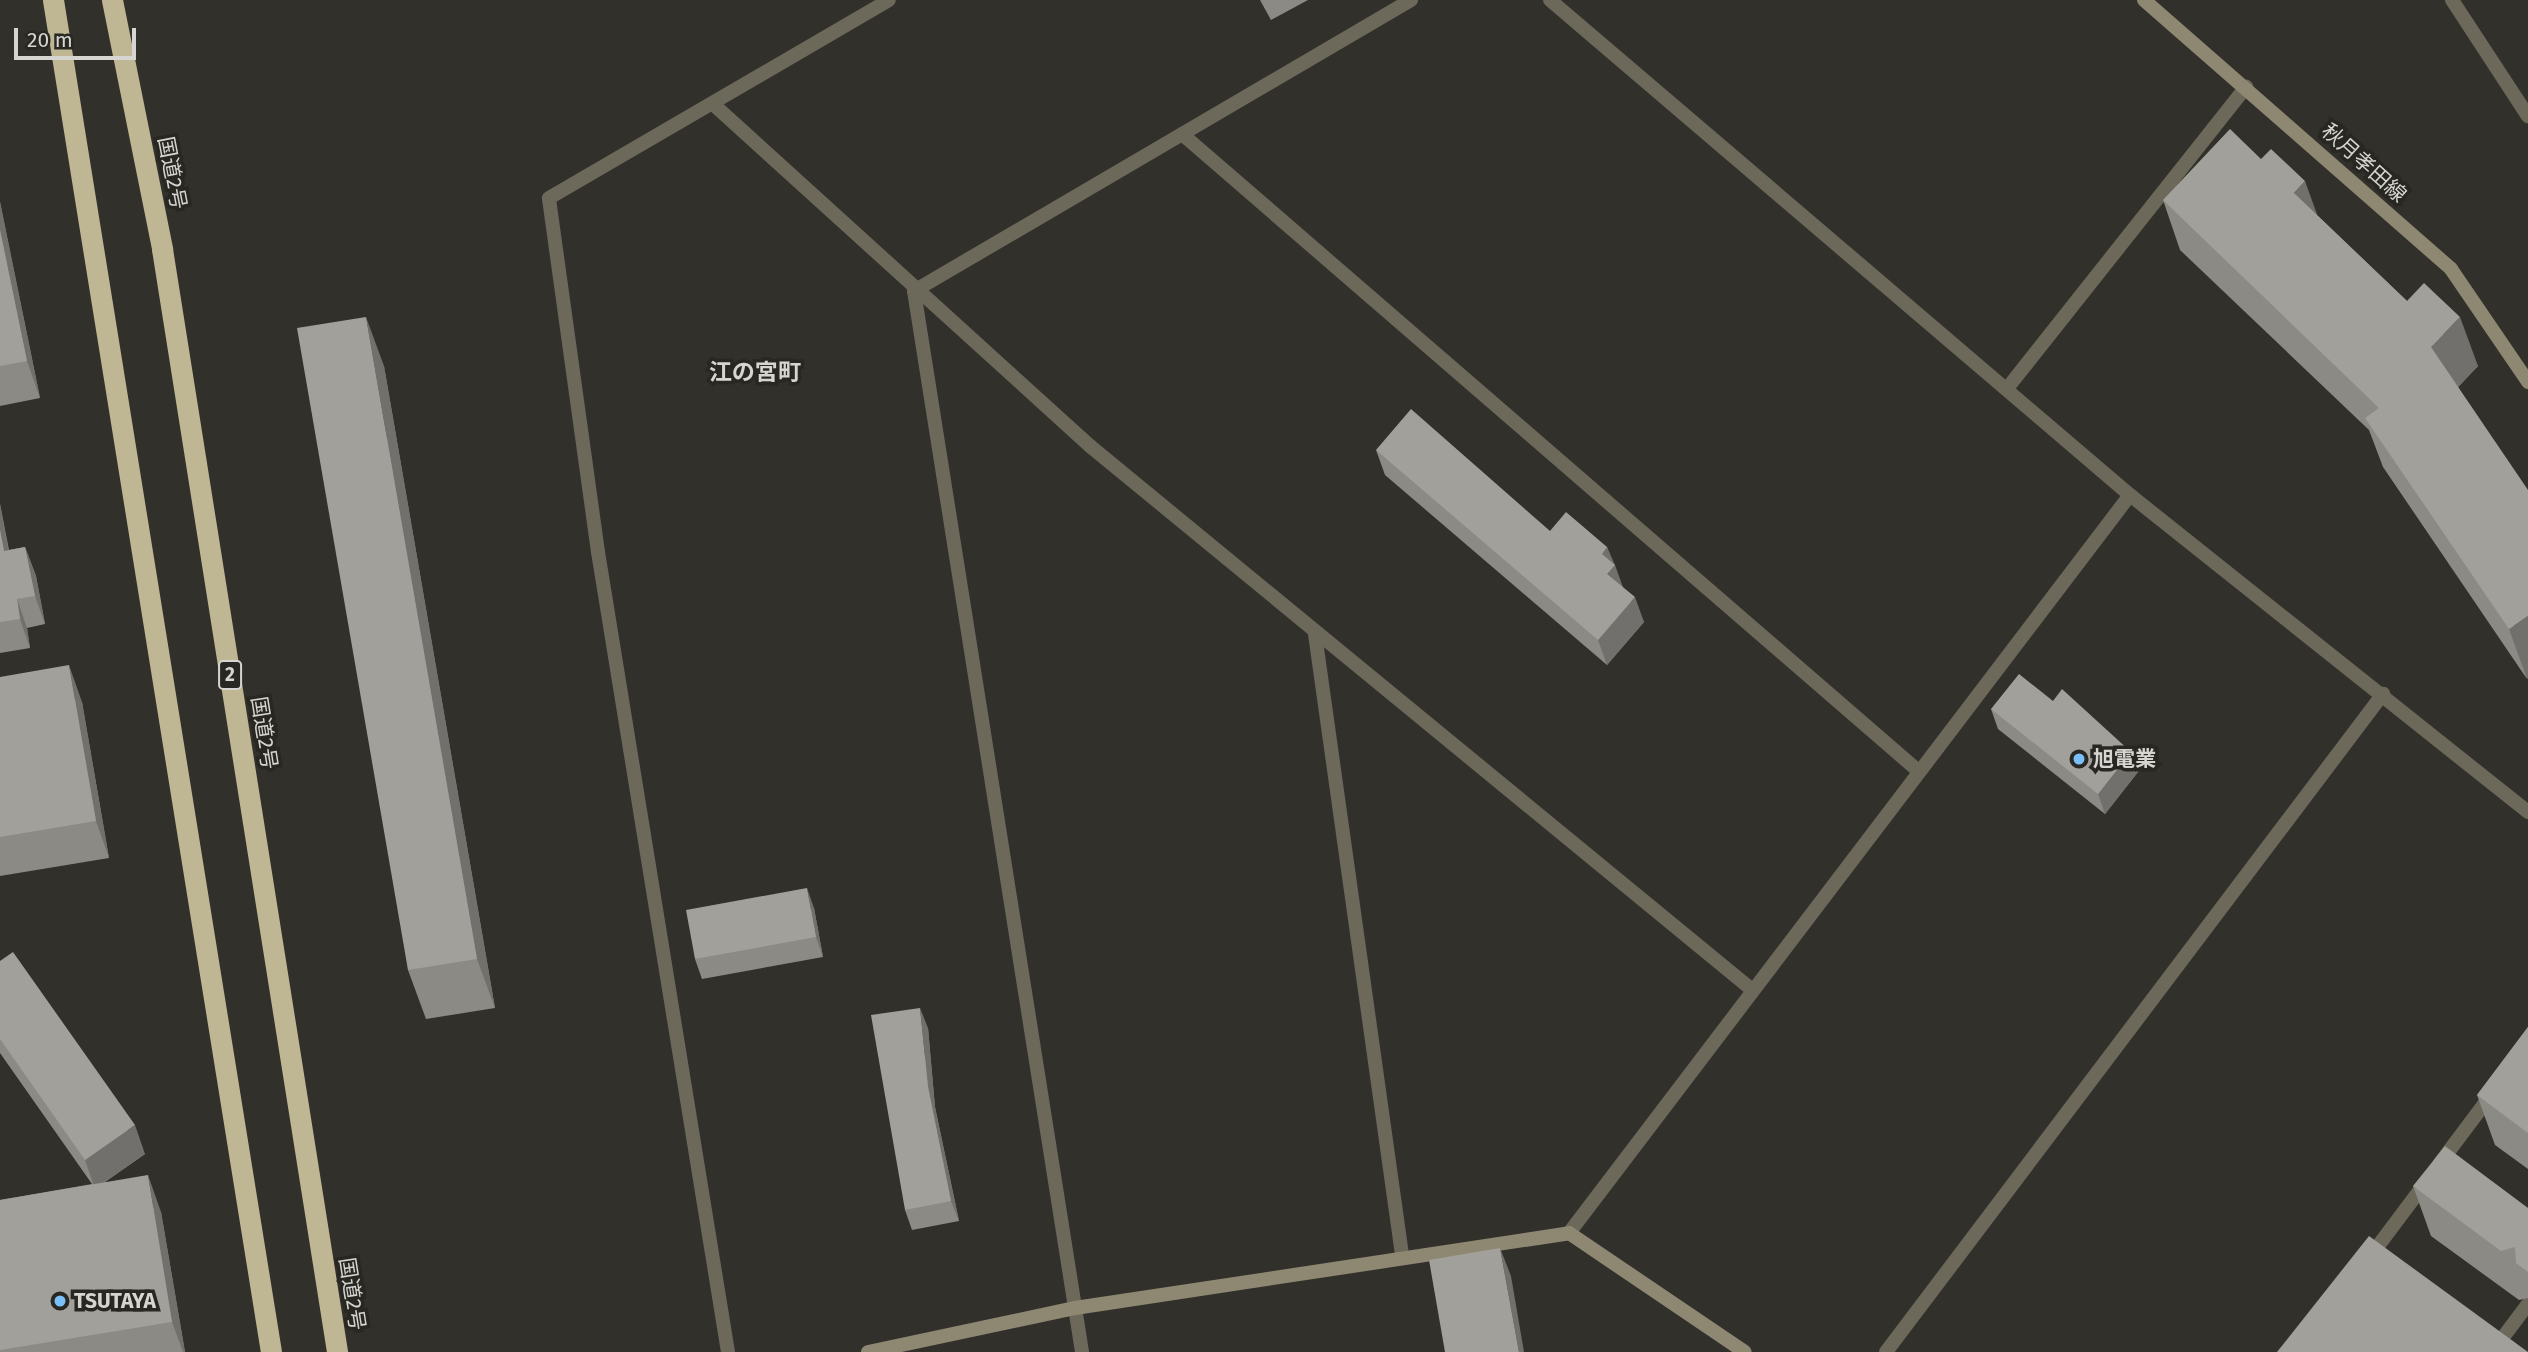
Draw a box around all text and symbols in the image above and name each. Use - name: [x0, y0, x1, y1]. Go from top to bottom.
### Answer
- scale bar: [18, 14, 140, 58]
- text: 20 m: [27, 27, 73, 53]
- street label: 秋月孝田線: [2317, 119, 2411, 207]
- street label: 国道2号: [153, 135, 191, 211]
- district label: 江の宮町: [709, 358, 801, 386]
- road number: 2: [218, 660, 242, 690]
- street label: 国道2号: [246, 695, 282, 771]
- place label: 旭電業: [2093, 746, 2156, 772]
- marker: 旭電業: [2071, 751, 2087, 767]
- street label: 国道2号: [334, 1256, 370, 1332]
- place label: TSUTAYA: [74, 1288, 156, 1314]
- marker: TSUTAYA: [52, 1293, 68, 1309]

